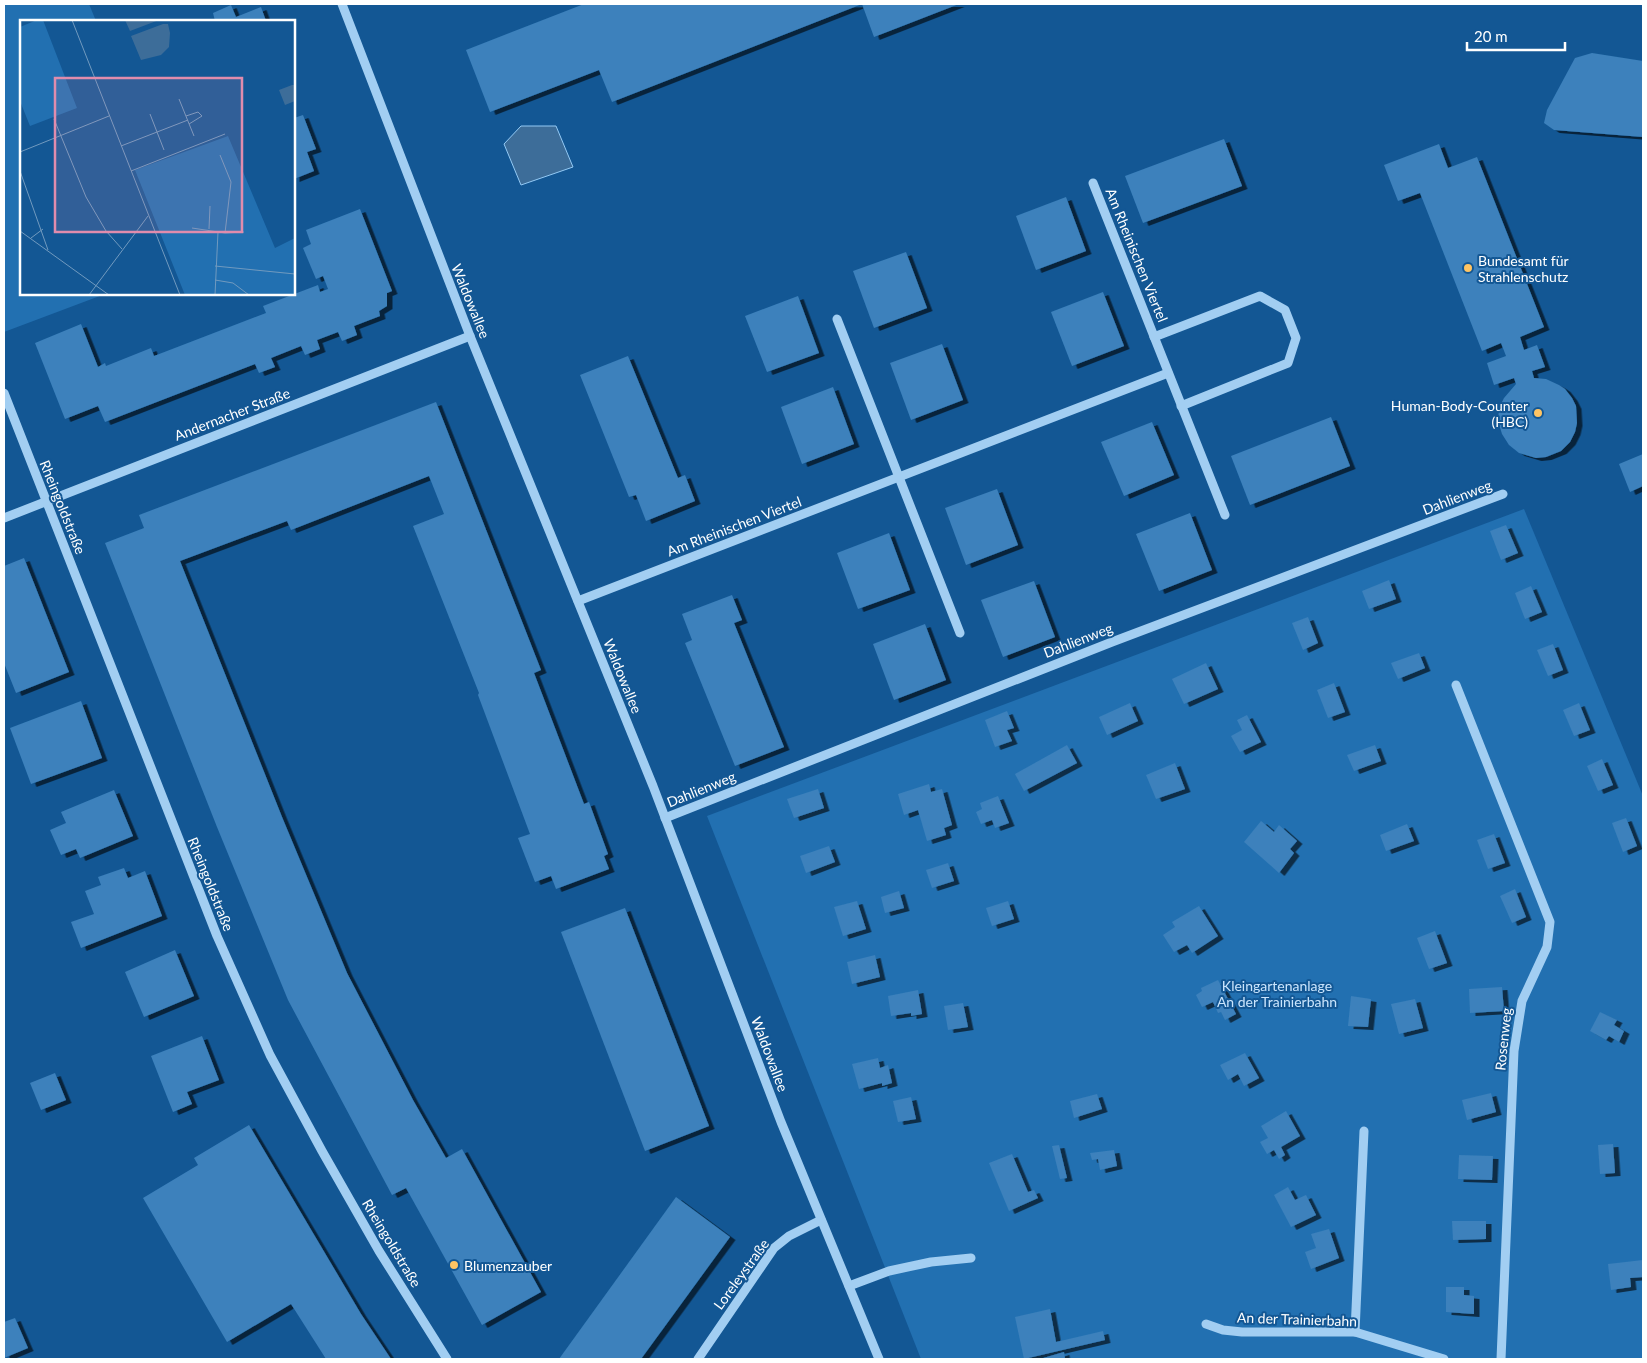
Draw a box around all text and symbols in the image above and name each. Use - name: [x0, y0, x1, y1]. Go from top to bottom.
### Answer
- inset map: [20, 20, 295, 295]
- scale bar: [1467, 20, 1564, 52]
- text: 20 m: [1474, 27, 1508, 45]
- street label: Am Rheinischen Viertel: [1102, 186, 1172, 324]
- place label: Bundesamt für Strahlenschutz: [1478, 252, 1569, 285]
- street label: Waldowallee: [448, 261, 494, 341]
- marker: Bundesamt für Strahlenschutz: [1462, 262, 1474, 274]
- street label: Andernacher Straße: [172, 384, 292, 444]
- place label: Human-Body-Counter (HBC): [1391, 397, 1528, 430]
- marker: Human-Body-Counter (HBC): [1532, 407, 1544, 419]
- street label: Rheingoldstraße: [36, 458, 90, 556]
- street label: Dahlienweg: [1420, 476, 1494, 518]
- street label: Am Rheinischen Viertel: [664, 492, 804, 560]
- street label: Dahlienweg: [1041, 619, 1115, 661]
- street label: Waldowallee: [600, 636, 646, 716]
- street label: Dahlienweg: [664, 768, 738, 810]
- street label: Rheingoldstraße: [184, 835, 238, 933]
- park label: Kleingartenanlage An der Trainierbahn: [1217, 977, 1337, 1010]
- street label: Rosenweg: [1491, 1007, 1515, 1071]
- street label: Waldowallee: [748, 1014, 792, 1094]
- street label: Rheingoldstraße: [359, 1196, 425, 1290]
- street label: Loreleystraße: [710, 1235, 772, 1313]
- place label: Blumenzauber: [464, 1257, 552, 1274]
- marker: Blumenzauber: [448, 1259, 460, 1271]
- street label: An der Trainierbahn: [1237, 1308, 1357, 1330]

